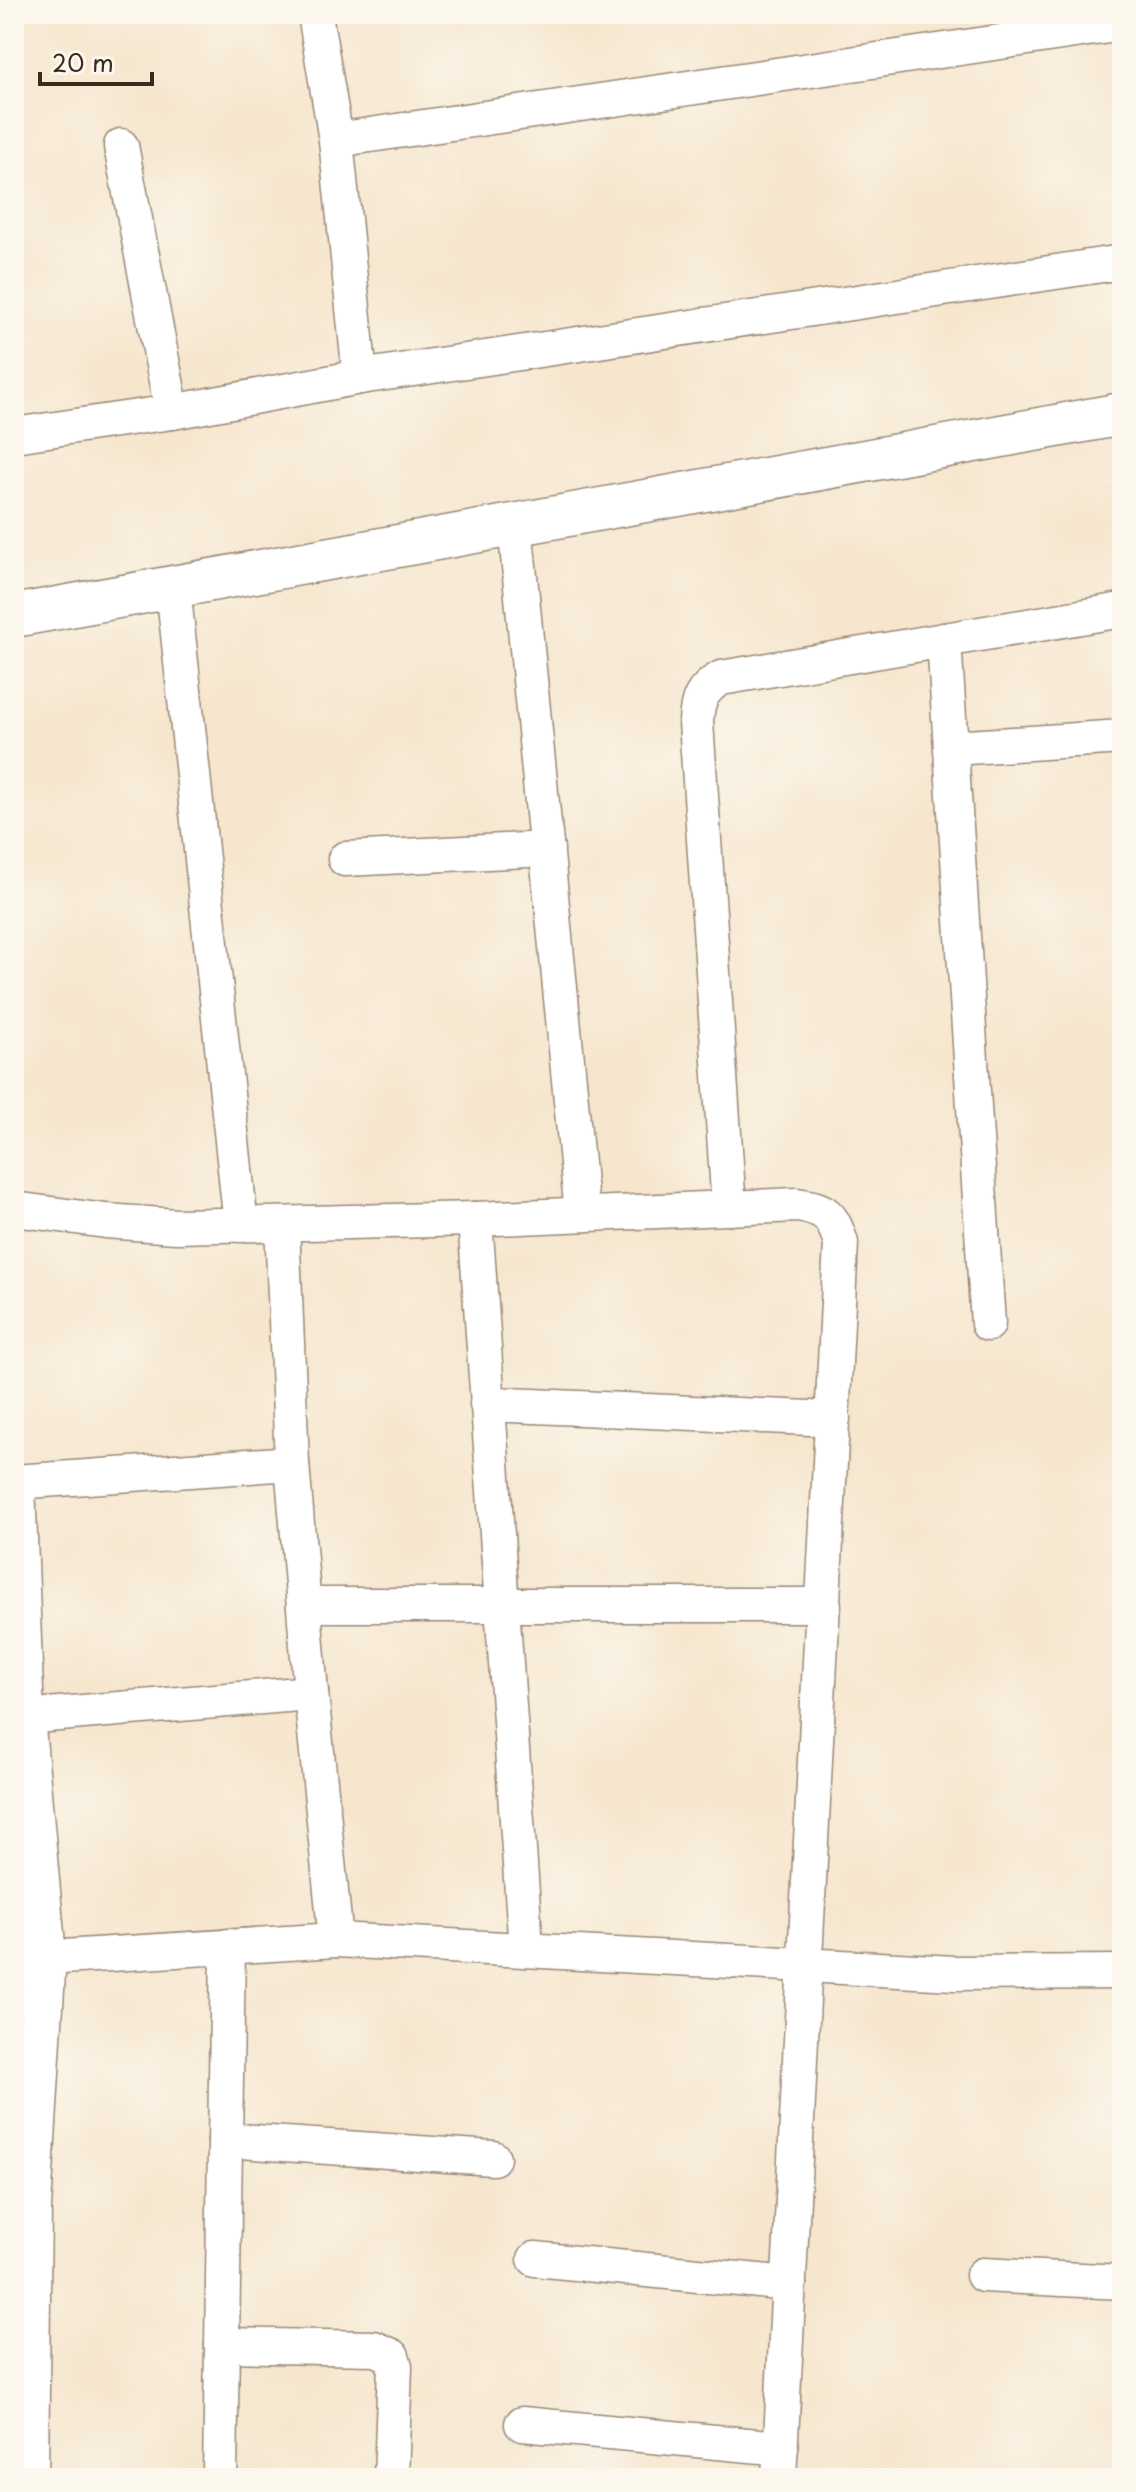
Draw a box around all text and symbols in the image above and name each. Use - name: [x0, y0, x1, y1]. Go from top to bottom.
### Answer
- scale bar: [40, 36, 152, 86]
- text: 20 m: [52, 44, 114, 80]

